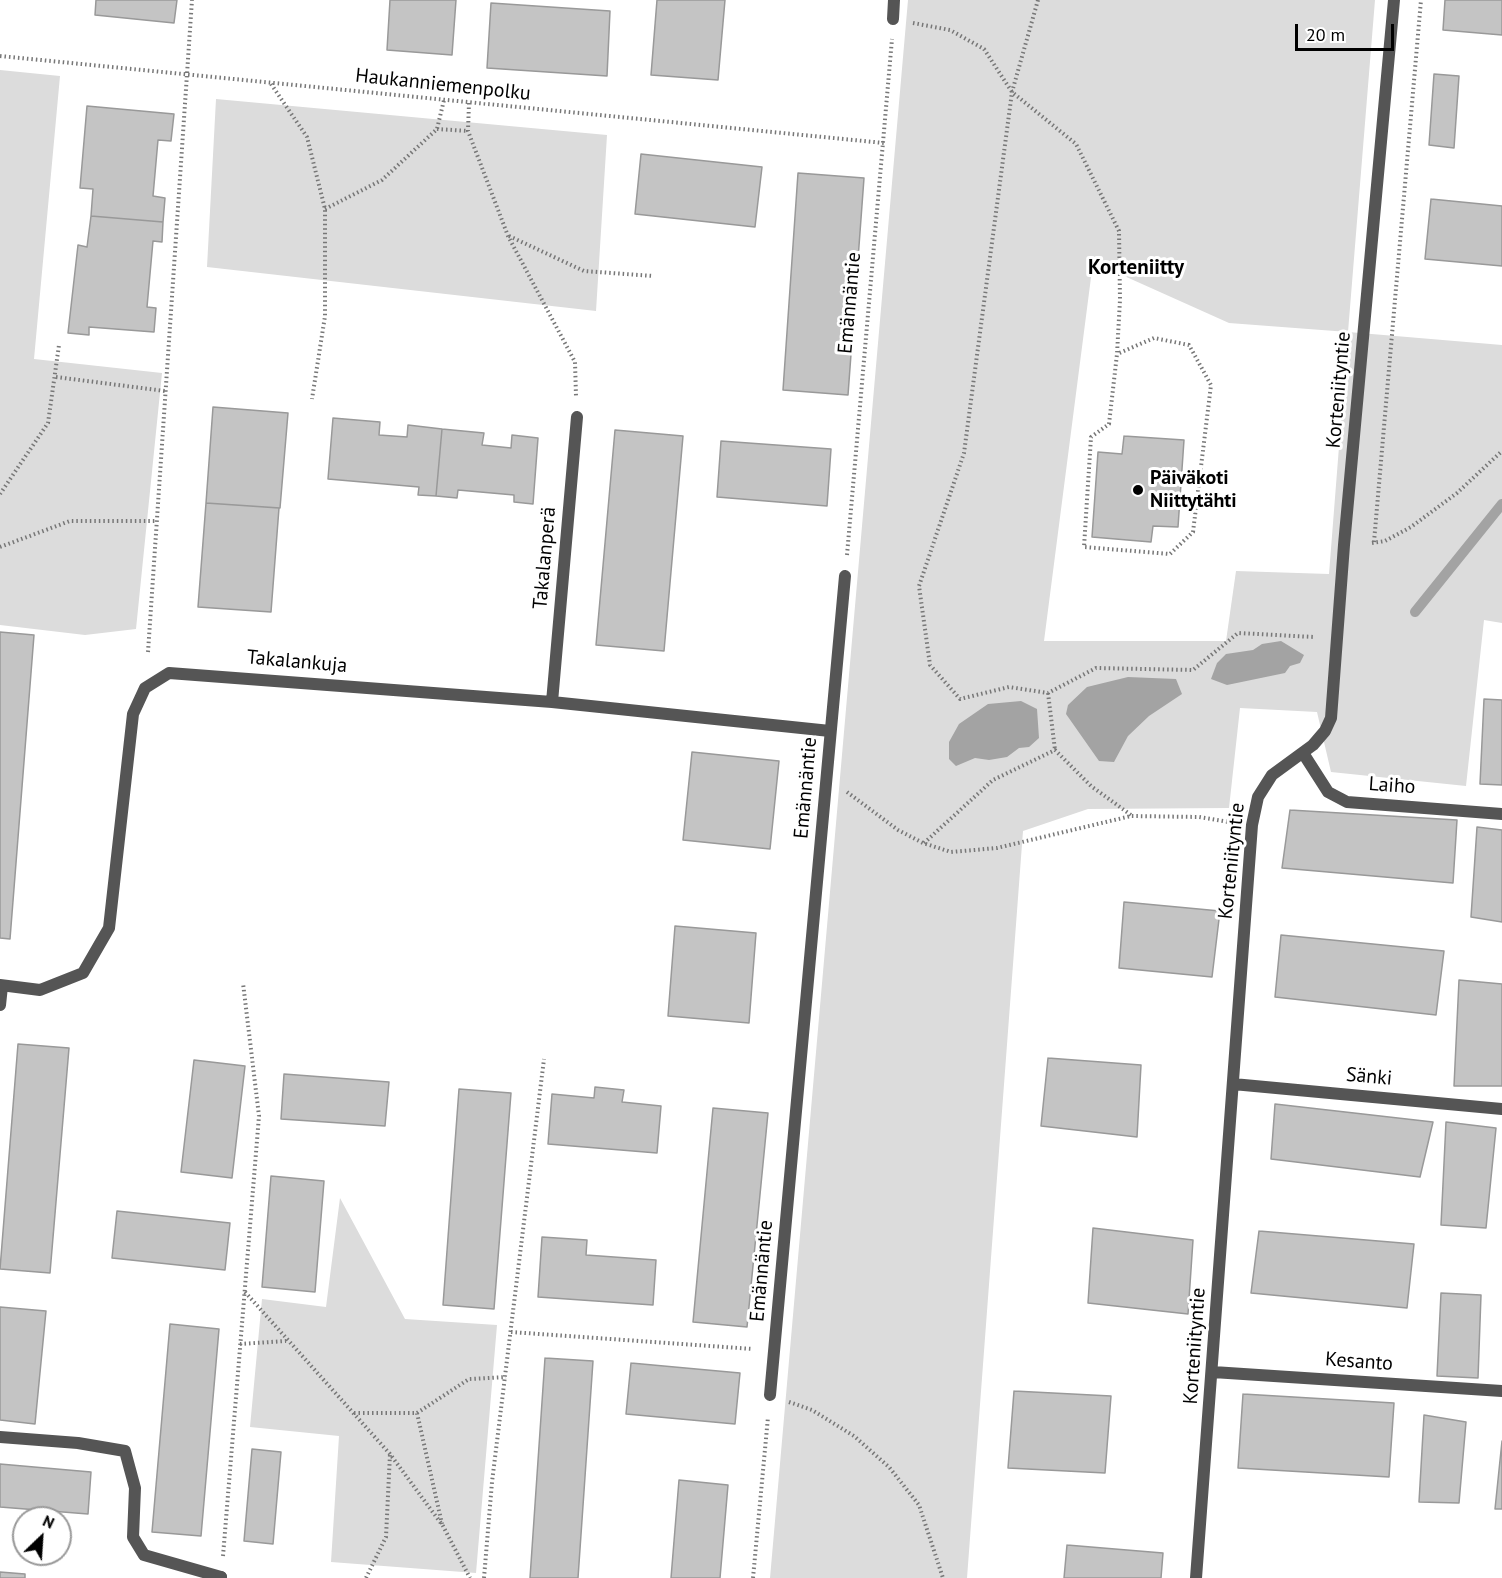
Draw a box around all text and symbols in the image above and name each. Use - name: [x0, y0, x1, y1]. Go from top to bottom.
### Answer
- scale bar: [1298, 12, 1397, 50]
- text: 20 m: [1306, 23, 1345, 46]
- street label: Haukanniemenpolku: [354, 64, 532, 106]
- street label: Emännäntie: [834, 251, 866, 355]
- district label: Korteniitty: [1088, 255, 1184, 281]
- street label: Korteniityntie: [1322, 331, 1356, 449]
- place label: Päiväkoti Niittytähti: [1150, 466, 1237, 513]
- marker: Päiväkoti Niittytähti: [1131, 483, 1145, 497]
- street label: Takalanperä: [529, 506, 561, 610]
- street label: Takalankuja: [246, 646, 348, 678]
- street label: Emännäntie: [790, 736, 822, 840]
- street label: Laiho: [1368, 772, 1416, 800]
- street label: Korteniityntie: [1214, 802, 1250, 920]
- street label: Sänki: [1345, 1063, 1393, 1091]
- street label: Emännäntie: [746, 1219, 778, 1323]
- street label: Korteniityntie: [1179, 1287, 1211, 1405]
- street label: Kesanto: [1324, 1348, 1394, 1376]
- north arrow: [12, 1506, 72, 1566]
- text: N: [40, 1510, 58, 1533]

